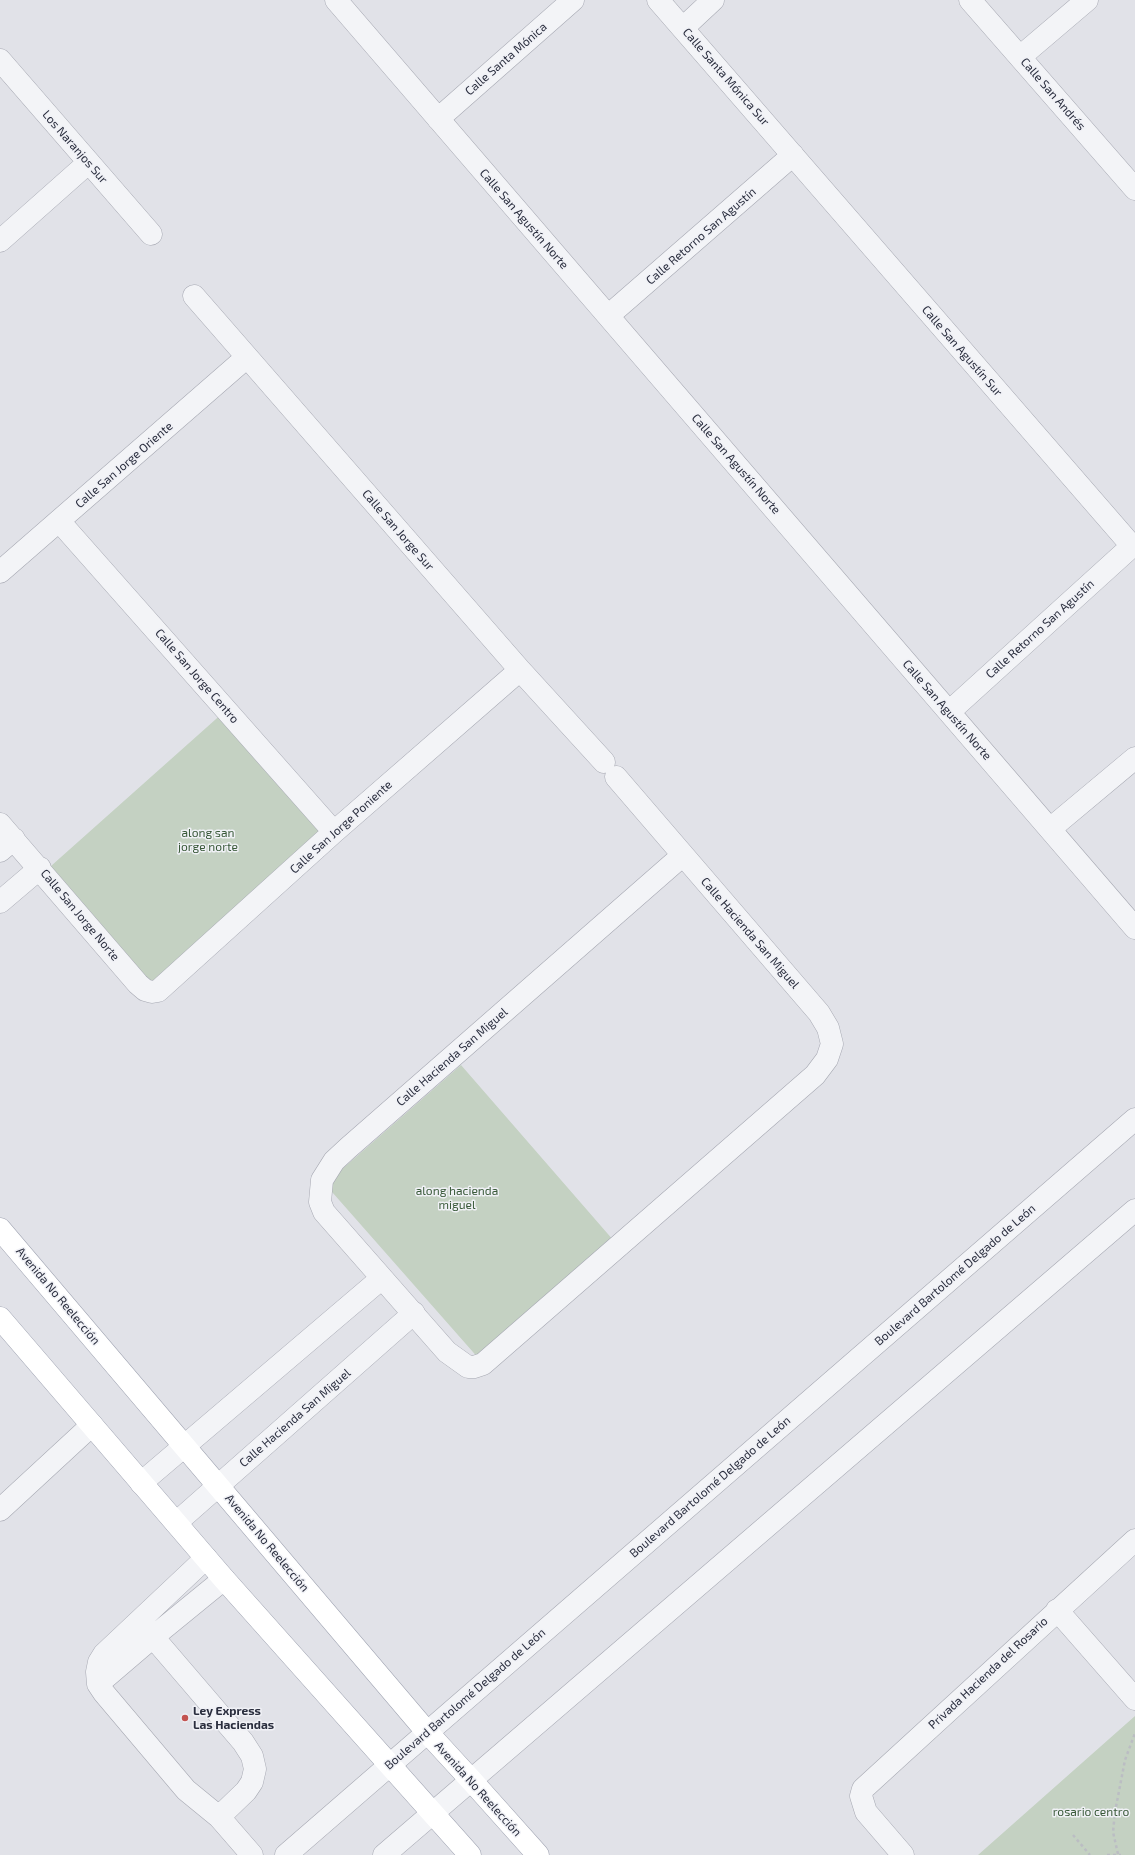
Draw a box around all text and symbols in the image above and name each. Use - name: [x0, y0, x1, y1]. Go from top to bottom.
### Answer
- street label: Calle Santa Mónica: [462, 20, 550, 98]
- street label: Calle Santa Mónica Sur: [680, 25, 772, 129]
- street label: Calle San Andrés: [1018, 55, 1088, 133]
- street label: Los Naranjos Sur: [39, 108, 111, 186]
- street label: Calle San Agustín Norte: [477, 166, 571, 272]
- street label: Calle Retorno San Agustín: [643, 184, 759, 288]
- street label: Calle San Agustín Sur: [919, 303, 1005, 399]
- street label: Calle San Agustín Norte: [689, 411, 783, 517]
- street label: Calle San Jorge Oriente: [72, 419, 176, 511]
- street label: Calle San Jorge Sur: [359, 487, 437, 573]
- street label: Calle Retorno San Agustín: [983, 577, 1097, 681]
- street label: Calle San Jorge Centro: [152, 626, 242, 726]
- street label: Calle San Agustín Norte: [900, 657, 994, 763]
- street label: Calle San Jorge Poniente: [287, 777, 395, 877]
- park label: along san jorge norte: [178, 826, 238, 854]
- street label: Calle San Jorge Norte: [37, 866, 123, 964]
- street label: Calle Hacienda San Miguel: [698, 874, 802, 992]
- street label: Calle Hacienda San Miguel: [393, 1005, 511, 1109]
- park label: along hacienda miguel: [416, 1184, 498, 1212]
- street label: Boulevard Bartolomé Delgado de León: [872, 1201, 1038, 1349]
- street label: Avenida No Reelección: [13, 1244, 103, 1348]
- street label: Calle Hacienda San Miguel: [236, 1366, 354, 1470]
- street label: Boulevard Bartolomé Delgado de León: [627, 1413, 793, 1561]
- street label: Avenida No Reelección: [222, 1491, 312, 1595]
- street label: Privada Hacienda del Rosario: [925, 1614, 1051, 1732]
- street label: Boulevard Bartolomé Delgado de León: [382, 1625, 548, 1773]
- place label: Ley Express Las Haciendas: [193, 1704, 274, 1732]
- marker: Ley Express Las Haciendas: [180, 1713, 190, 1723]
- street label: Avenida No Reelección: [432, 1739, 524, 1839]
- park label: rosario centro: [1053, 1805, 1129, 1819]

